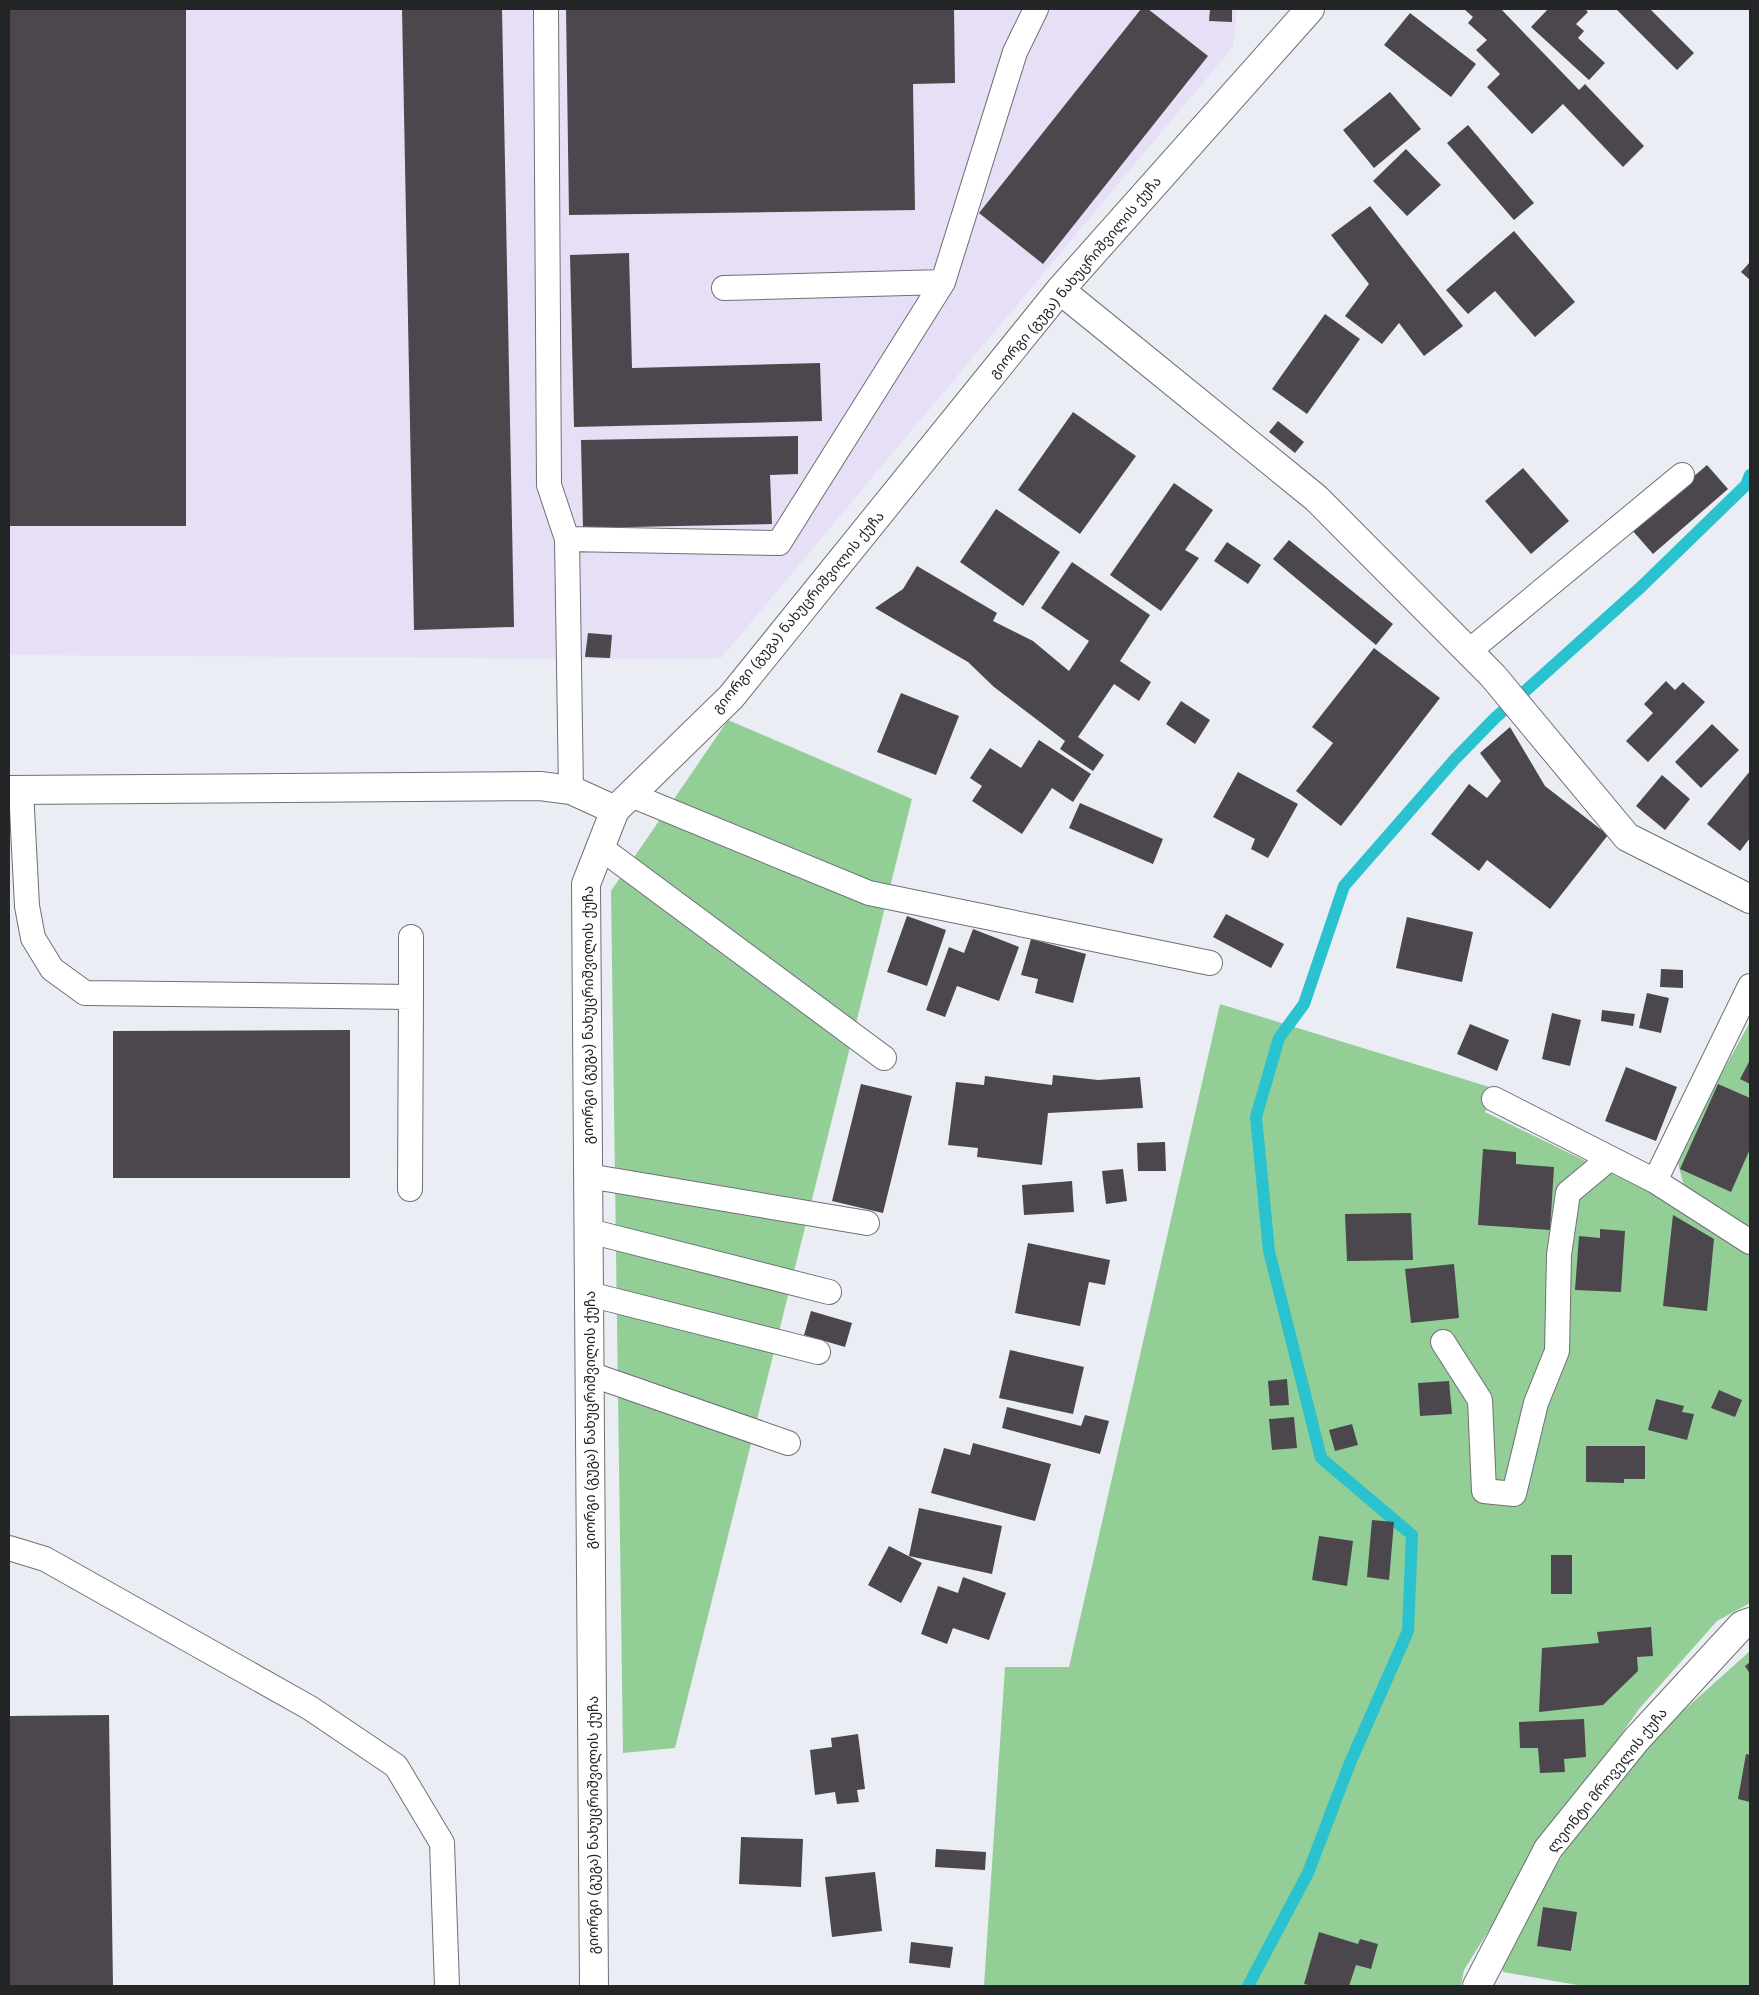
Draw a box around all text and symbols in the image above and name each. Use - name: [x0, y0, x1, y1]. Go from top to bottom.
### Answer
- street label: გიორგი (გუგა) ნახუცრიშვილის ქუჩა: [986, 173, 1165, 382]
- street label: გიორგი (გუგა) ნახუცრიშვილის ქუჩა: [709, 508, 888, 717]
- street label: გიორგი (გუგა) ნახუცრიშვილის ქუჩა: [580, 886, 597, 1144]
- street label: გიორგი (გუგა) ნახუცრიშვილის ქუჩა: [582, 1291, 599, 1549]
- street label: გიორგი (გუგა) ნახუცრიშვილის ქუჩა: [585, 1696, 602, 1954]
- street label: ლეონტი მროველის ქუჩა: [1544, 1705, 1671, 1856]

